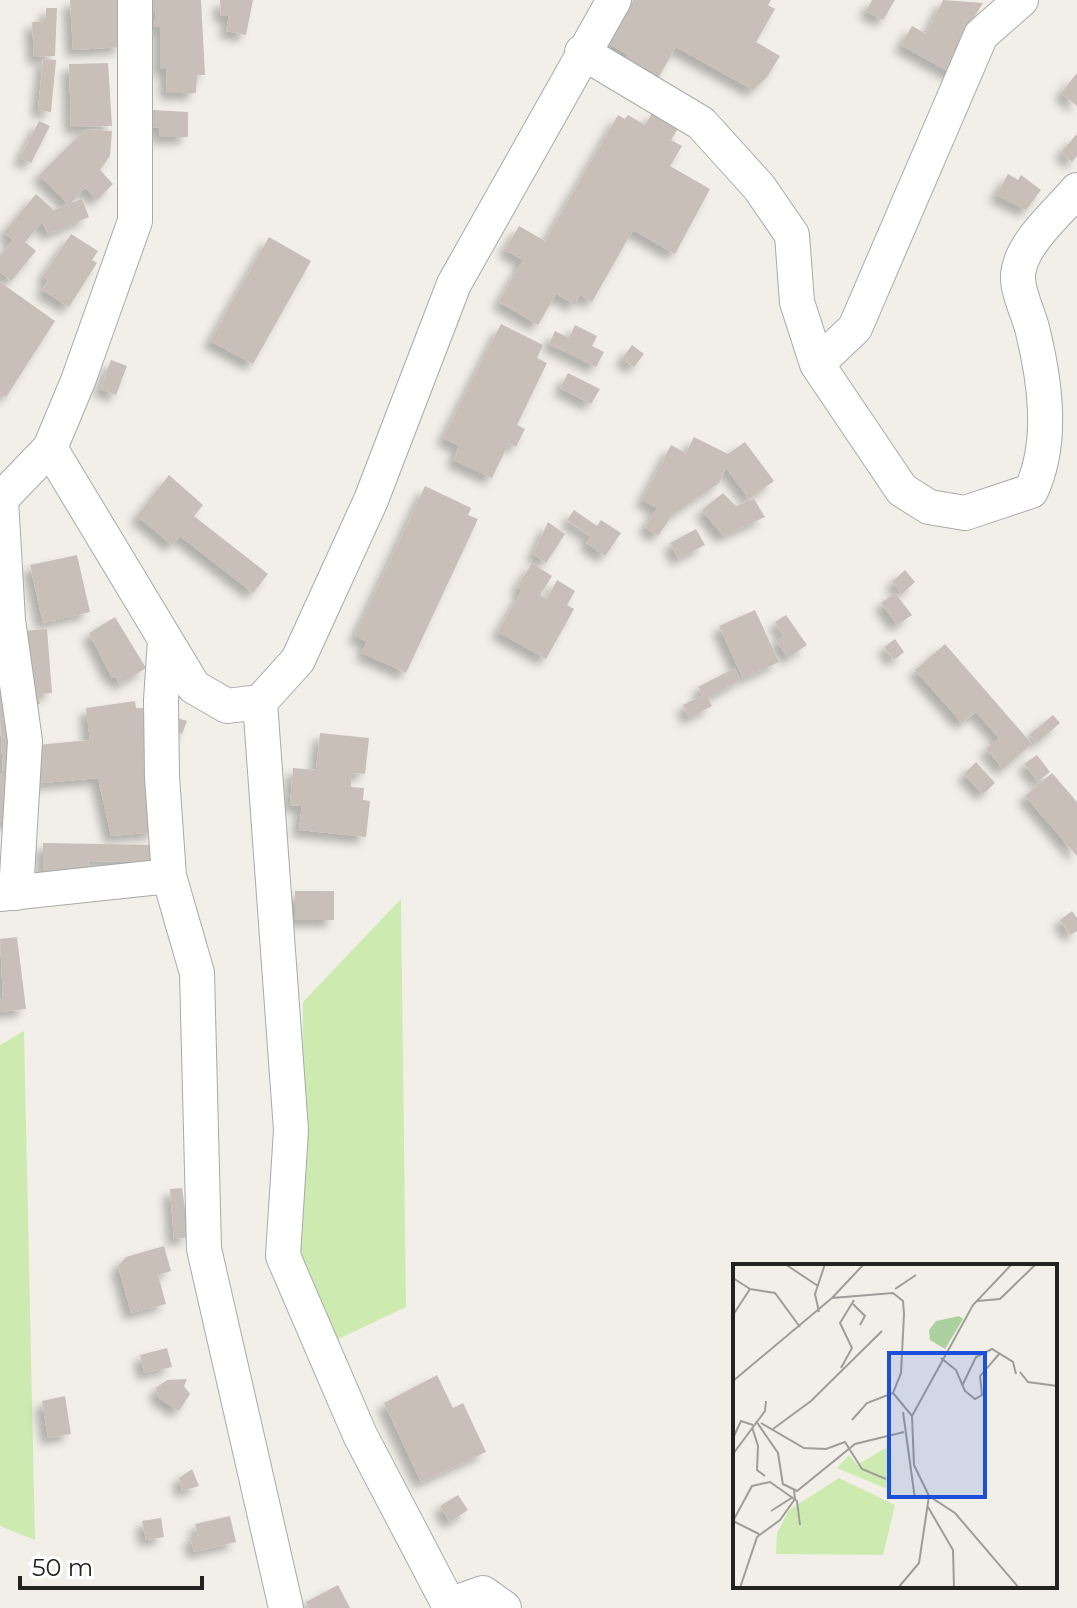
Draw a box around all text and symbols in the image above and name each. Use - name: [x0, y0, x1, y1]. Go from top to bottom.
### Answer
- inset map: [733, 1264, 1057, 1588]
- scale bar: [20, 1540, 202, 1590]
- text: 50 m: [32, 1553, 93, 1582]

